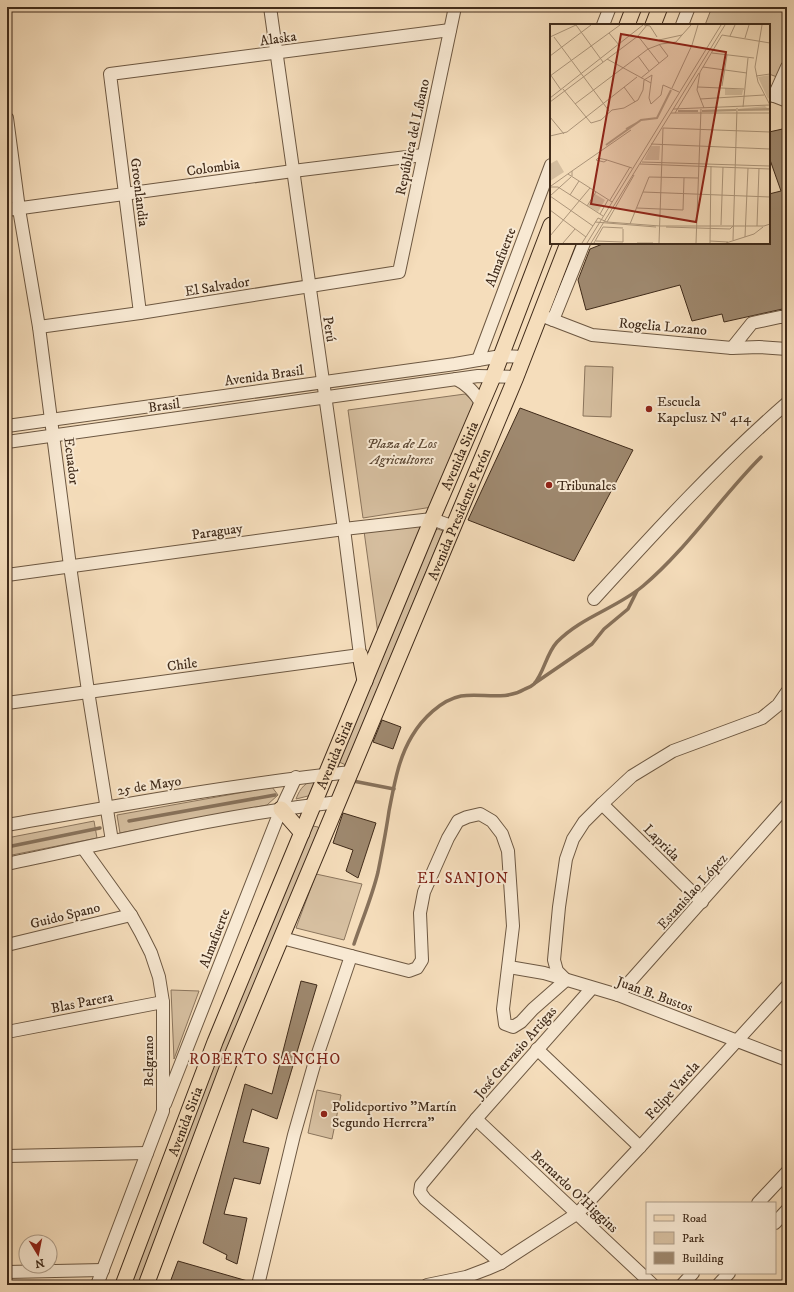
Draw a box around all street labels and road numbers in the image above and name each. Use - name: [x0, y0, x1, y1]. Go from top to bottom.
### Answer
- street label: Alaska: [259, 28, 298, 50]
- street label: República del Líbano: [392, 77, 434, 197]
- street label: Colombia: [185, 155, 241, 181]
- street label: Groenlandia: [126, 157, 152, 227]
- street label: Almafuerte: [481, 225, 521, 290]
- street label: El Salvador: [183, 273, 252, 301]
- street label: Rogelia Lozano: [618, 314, 708, 340]
- street label: Perú: [318, 315, 340, 343]
- street label: Avenida Brasil: [223, 361, 306, 390]
- street label: Brasil: [147, 395, 182, 417]
- street label: Avenida Siria: [437, 419, 483, 493]
- street label: Ecuador: [59, 436, 83, 487]
- street label: Avenida Presidente Perón: [424, 445, 495, 583]
- street label: Paraguay: [190, 519, 244, 544]
- street label: Chile: [166, 654, 199, 676]
- street label: Avenida Siria: [313, 718, 358, 792]
- street label: 25 de Mayo: [116, 772, 183, 800]
- street label: Laprida: [639, 821, 684, 865]
- street label: Estanislao López: [654, 850, 732, 934]
- street label: Guido Spano: [28, 899, 102, 933]
- street label: Almafuerte: [195, 906, 235, 971]
- street label: Juan B. Bustos: [612, 972, 696, 1017]
- street label: Blas Parera: [50, 988, 115, 1018]
- street label: José Gervasio Artigas: [469, 1003, 561, 1104]
- street label: Belgrano: [140, 1035, 158, 1086]
- street label: Felipe Varela: [642, 1058, 704, 1124]
- street label: Avenida Siria: [165, 1084, 207, 1159]
- street label: Bernardo O'Higgins: [527, 1147, 622, 1237]

